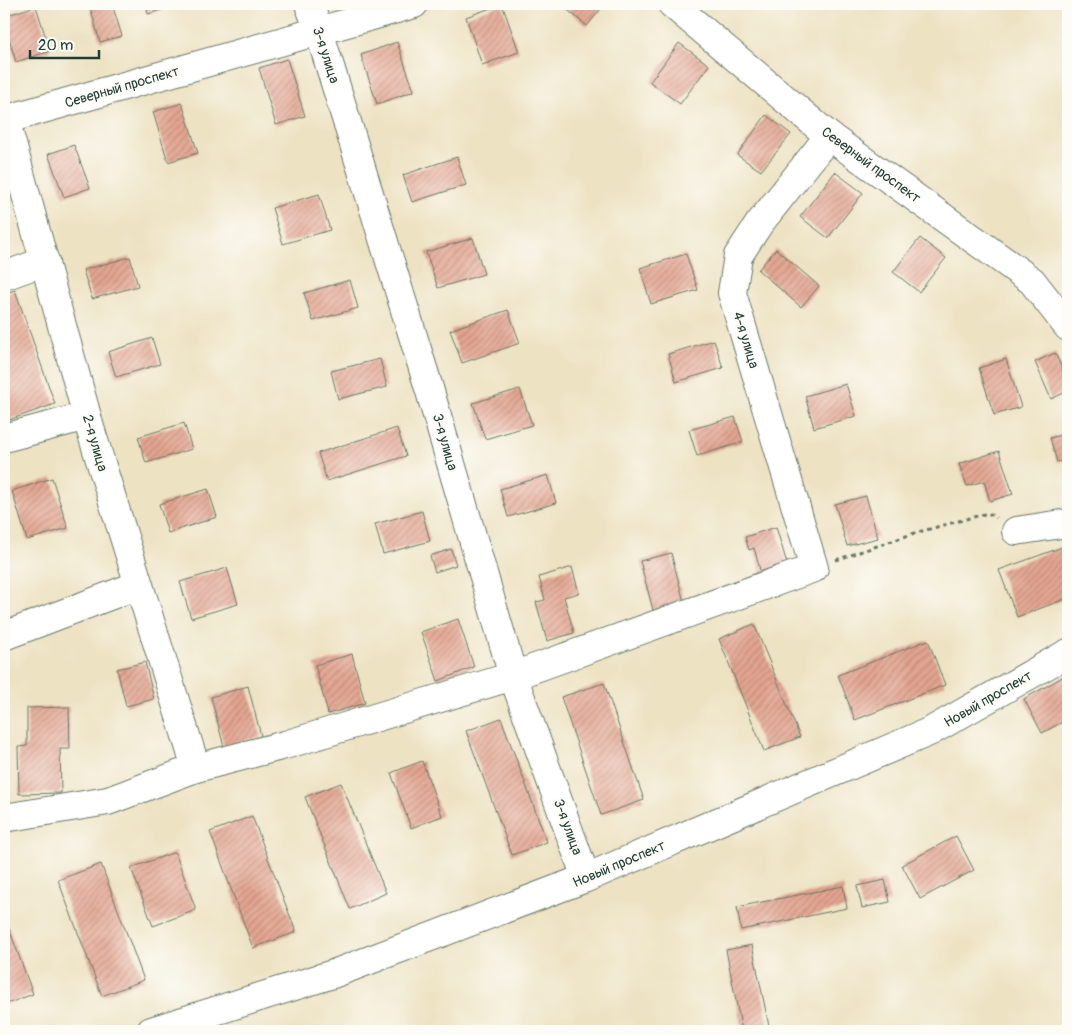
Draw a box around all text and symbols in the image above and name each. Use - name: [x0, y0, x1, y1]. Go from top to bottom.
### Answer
- street label: 3-я улица: [309, 25, 343, 85]
- scale bar: [30, 28, 99, 60]
- text: 20 m: [38, 36, 73, 55]
- street label: Северный проспект: [63, 63, 181, 111]
- street label: Северный проспект: [818, 123, 924, 207]
- street label: 4-я улица: [729, 310, 763, 370]
- street label: 3-я улица: [429, 412, 461, 472]
- street label: 2-я улица: [79, 413, 111, 473]
- street label: Новый проспект: [941, 667, 1035, 731]
- street label: 3-я улица: [550, 797, 586, 857]
- street label: Новый проспект: [570, 837, 668, 891]

